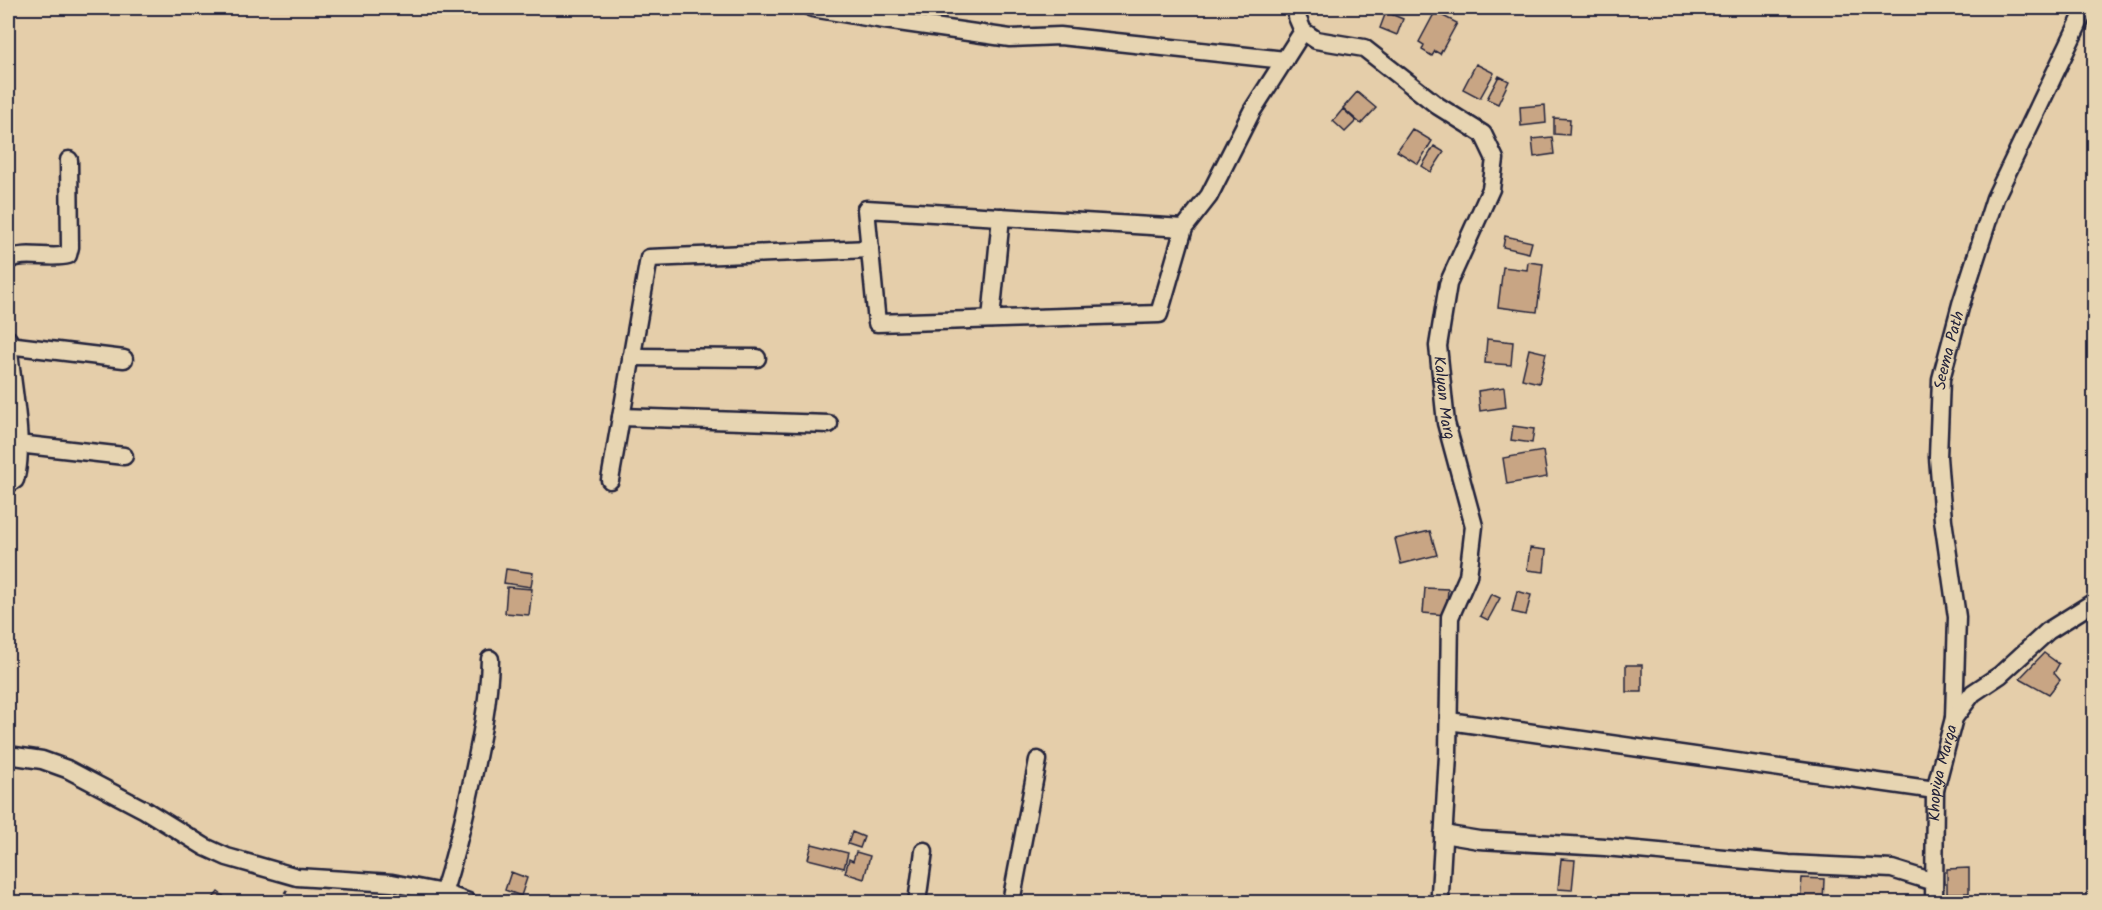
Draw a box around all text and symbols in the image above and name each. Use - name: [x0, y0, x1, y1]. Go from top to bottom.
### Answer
- street label: Seema Path: [1928, 308, 1971, 390]
- street label: Kalyan Marg: [1427, 355, 1462, 442]
- street label: Khopiya Marga: [1922, 722, 1964, 822]

